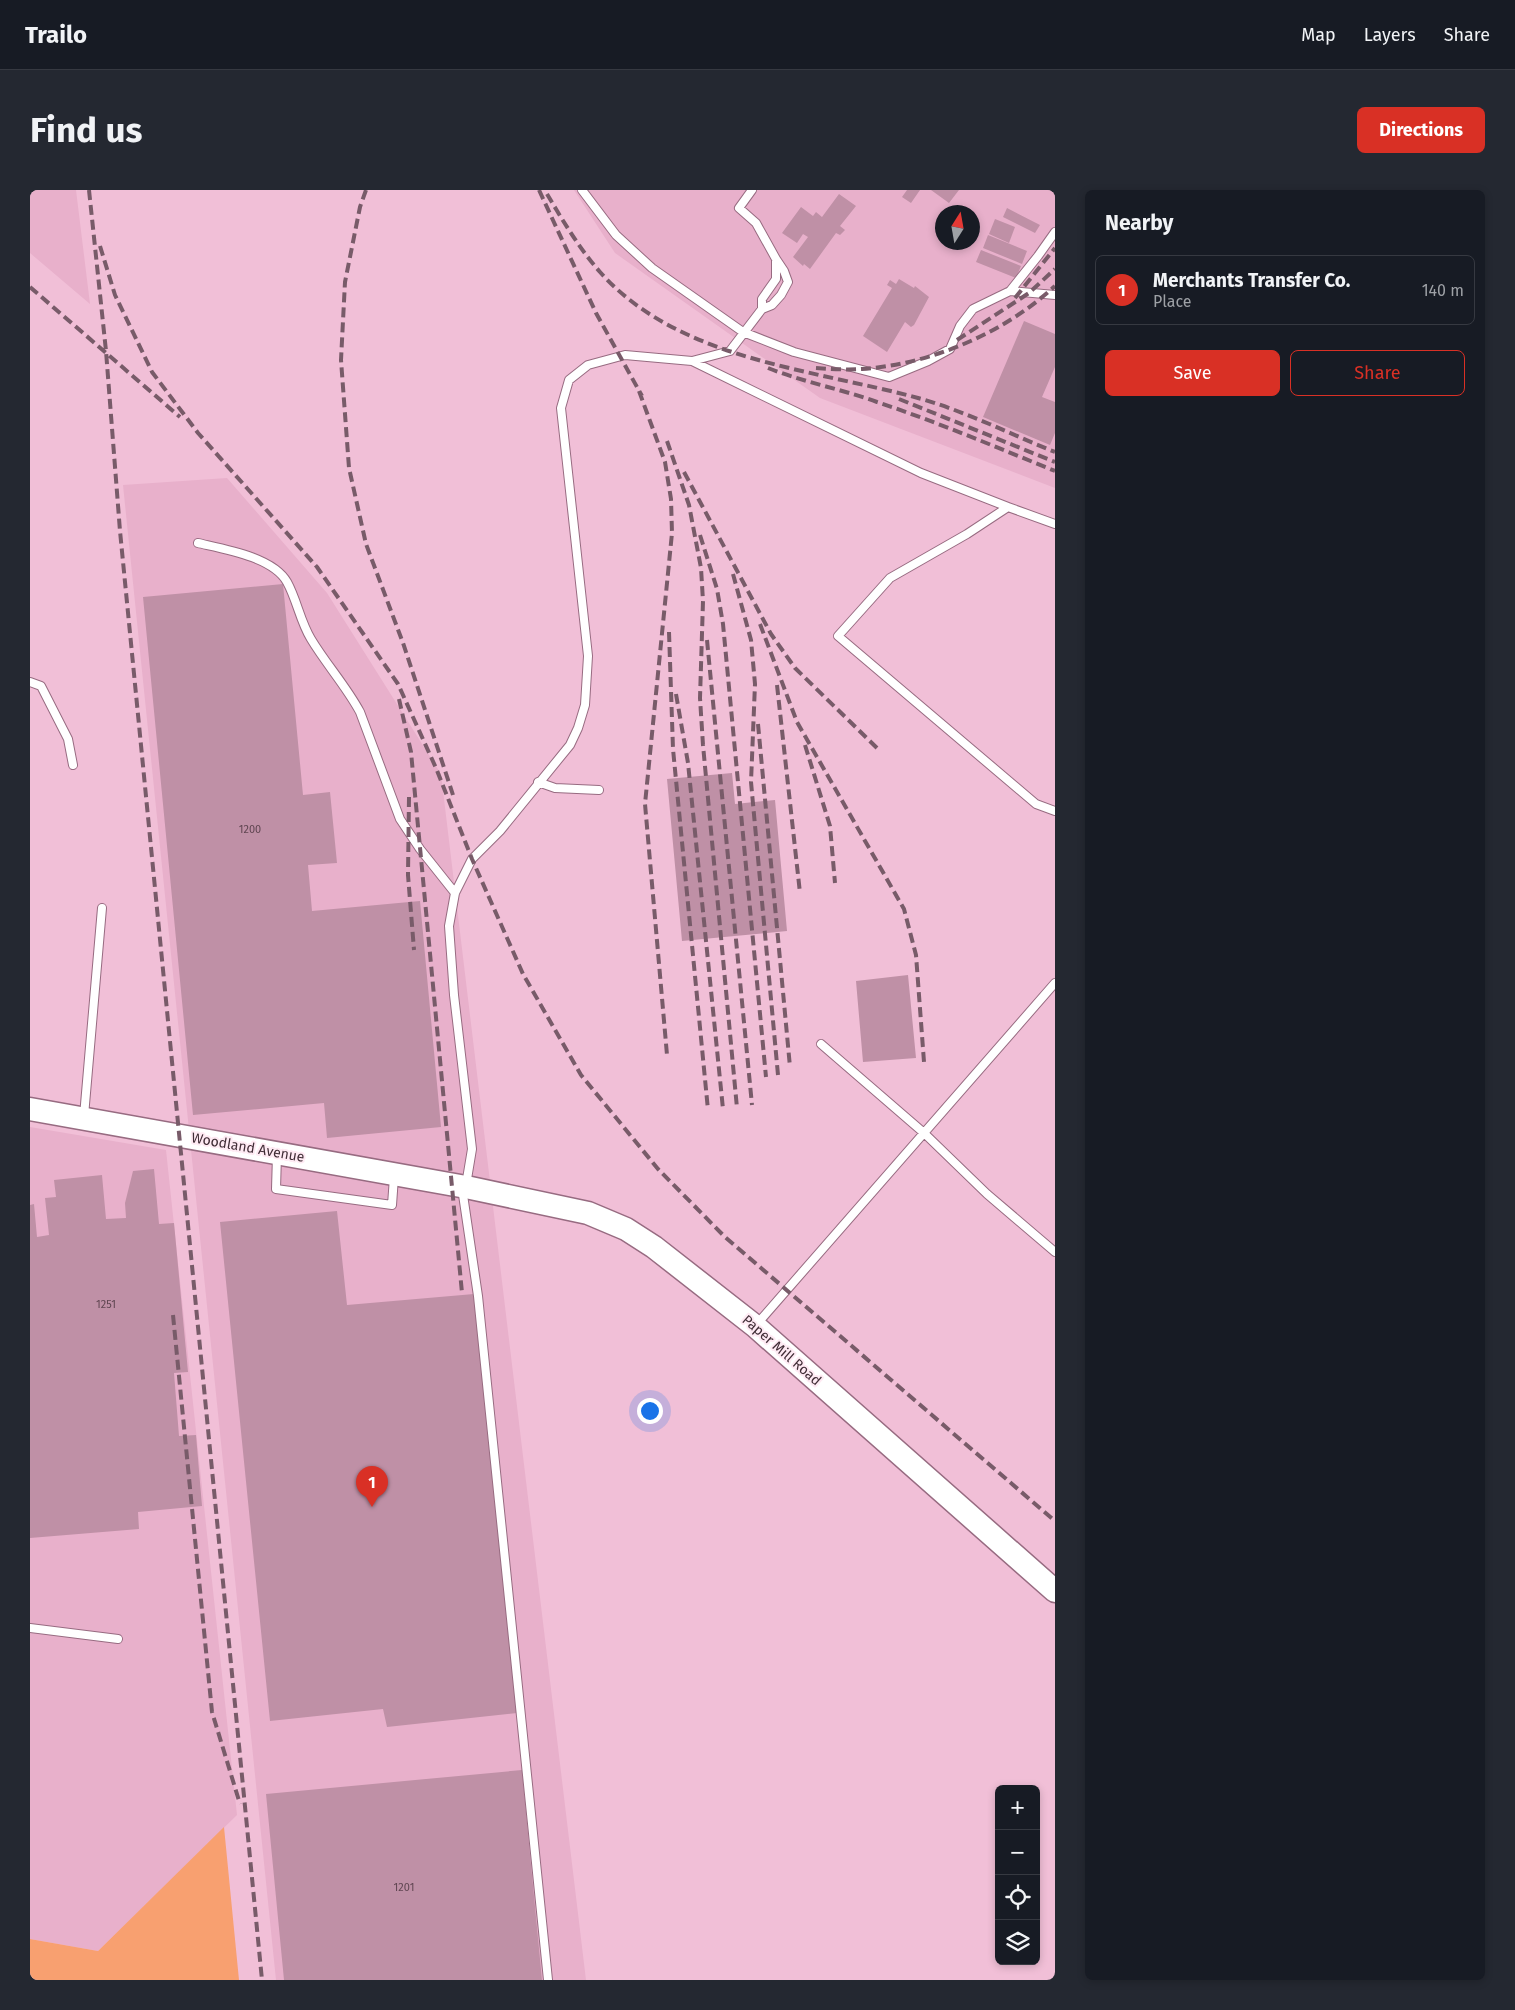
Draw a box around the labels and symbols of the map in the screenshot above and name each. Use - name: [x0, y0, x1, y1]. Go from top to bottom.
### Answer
- north arrow: [935, 205, 980, 250]
- house number: 1200: [239, 823, 261, 836]
- street label: Woodland Avenue: [190, 1129, 306, 1166]
- house number: 1251: [96, 1298, 116, 1311]
- street label: Paper Mill Road: [739, 1311, 825, 1389]
- your location: [637, 1398, 663, 1424]
- pin: 1: [356, 1466, 388, 1507]
- house number: 1201: [394, 1881, 414, 1894]

